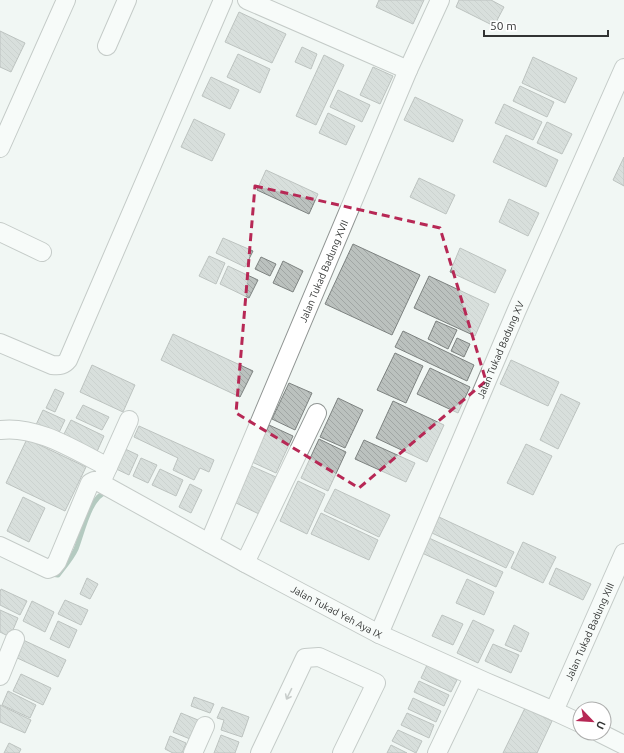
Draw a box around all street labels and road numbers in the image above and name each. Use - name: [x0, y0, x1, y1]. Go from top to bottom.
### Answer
- street label: Jalan Tukad Badung XVII: [297, 219, 350, 324]
- street label: Jalan Tukad Badung XV: [475, 299, 526, 400]
- street label: Jalan Tukad Badung XIII: [563, 581, 616, 682]
- street label: Jalan Tukad Yeh Aya IX: [289, 583, 384, 641]

